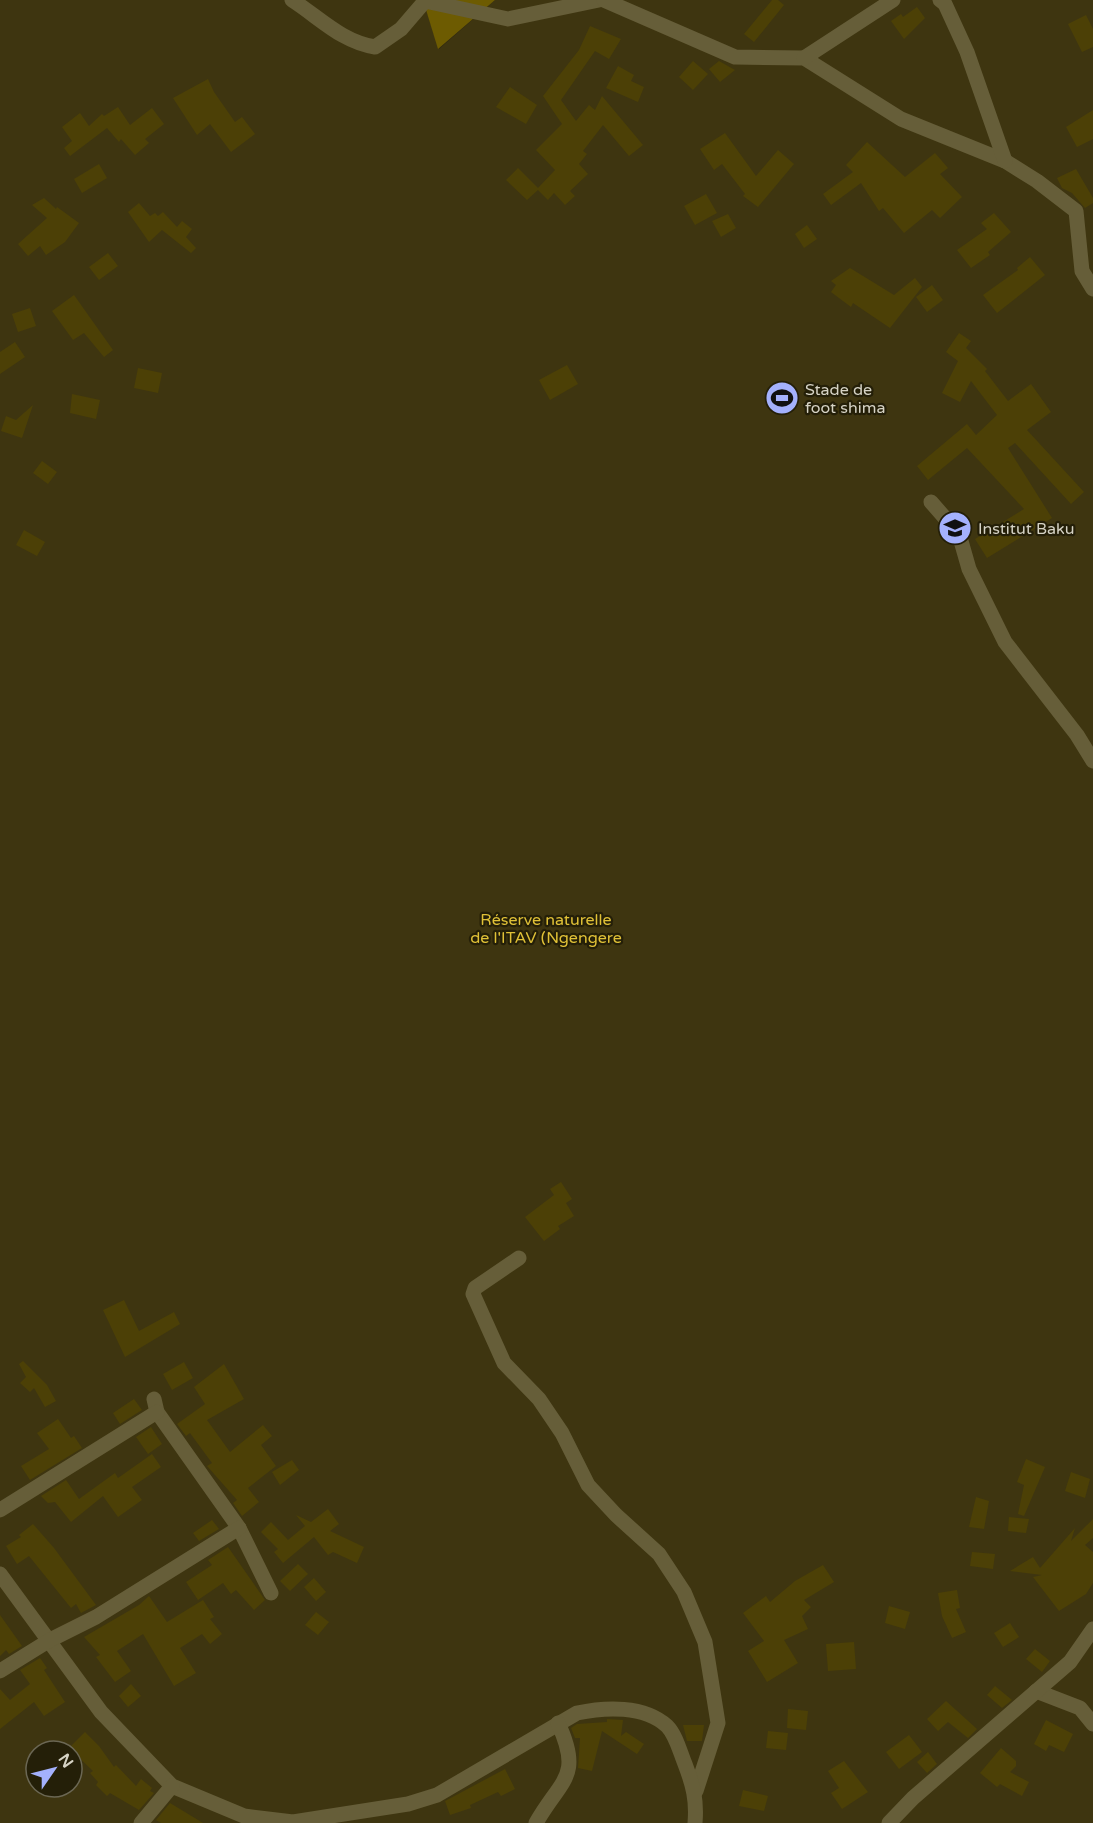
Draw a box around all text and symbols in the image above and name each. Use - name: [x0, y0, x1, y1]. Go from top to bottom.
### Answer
- sports icon: Stade de foot shima: [764, 380, 800, 416]
- place label: Stade de foot shima: [805, 380, 885, 418]
- school or university icon: Institut Baku: [937, 510, 973, 546]
- place label: Institut Baku: [978, 519, 1075, 539]
- park label: Réserve naturelle de l'ITAV (Ngengere: [470, 910, 622, 948]
- north arrow: [24, 1739, 84, 1799]
- text: N: [54, 1750, 77, 1772]

